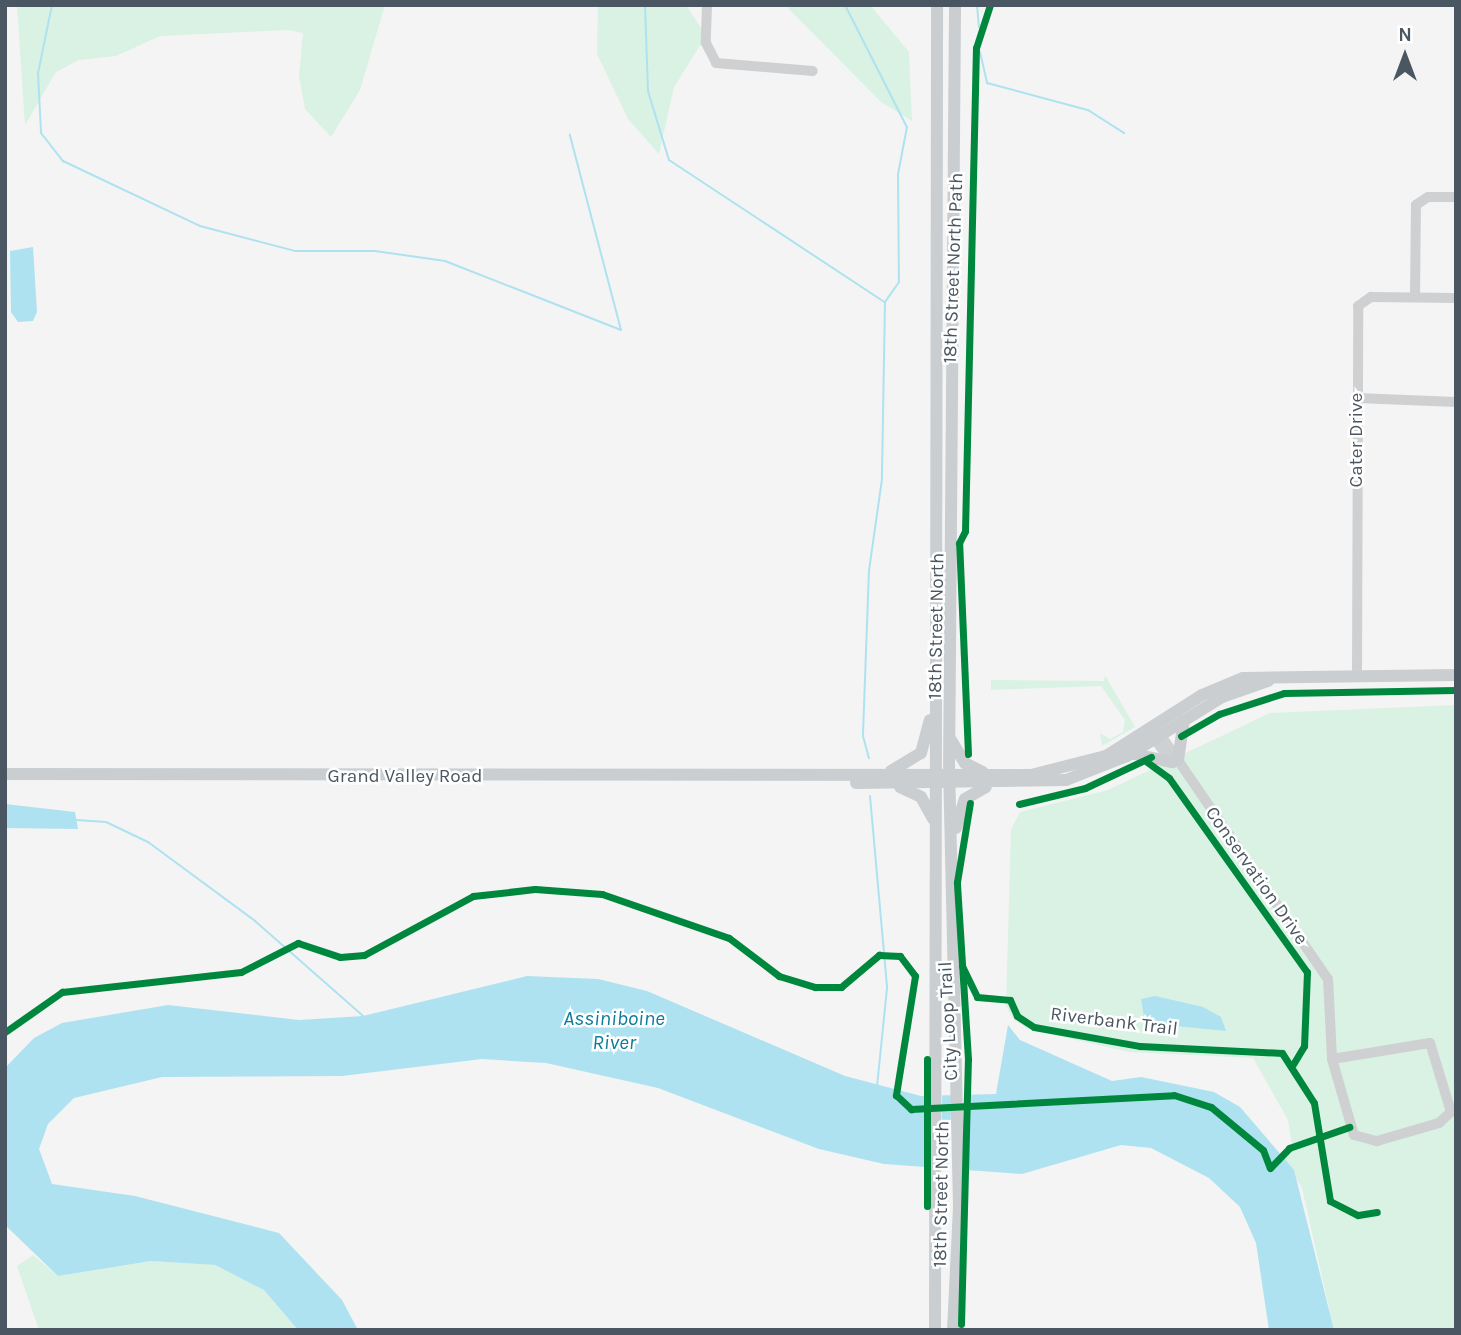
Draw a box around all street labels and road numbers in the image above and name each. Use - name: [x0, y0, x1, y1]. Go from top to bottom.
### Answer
- street label: 18th Street North Path: [939, 172, 969, 364]
- street label: Cater Drive: [1346, 393, 1368, 487]
- street label: 18th Street North: [924, 553, 950, 699]
- street label: Grand Valley Road: [328, 766, 482, 788]
- street label: Conservation Drive: [1200, 802, 1312, 950]
- street label: City Loop Trail: [934, 961, 964, 1081]
- street label: Riverbank Trail: [1049, 1003, 1179, 1041]
- street label: 18th Street North: [929, 1121, 955, 1267]

